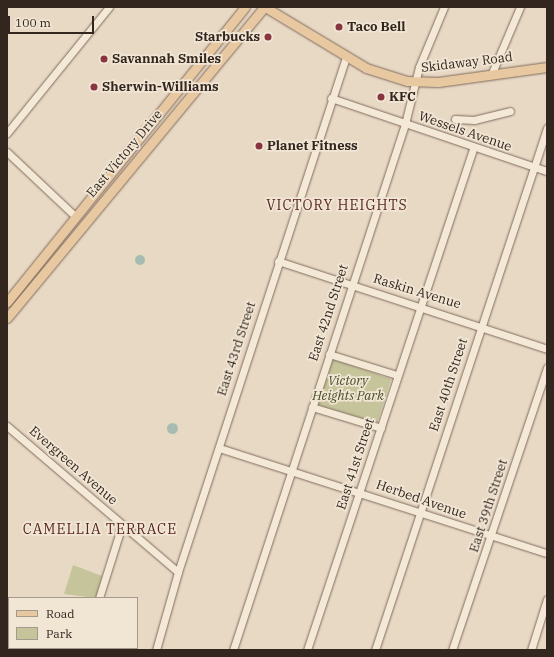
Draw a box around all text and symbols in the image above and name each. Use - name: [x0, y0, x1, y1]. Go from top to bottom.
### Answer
- scale bar: [10, 8, 96, 34]
- text: 100 m: [15, 15, 51, 30]
- place label: Taco Bell: [347, 19, 406, 35]
- marker: Taco Bell: [334, 22, 344, 32]
- place label: Starbucks: [195, 29, 260, 45]
- marker: Starbucks: [263, 32, 273, 42]
- street label: Skidaway Road: [420, 50, 514, 76]
- place label: Savannah Smiles: [112, 51, 221, 67]
- marker: Savannah Smiles: [99, 54, 109, 64]
- place label: Sherwin-Williams: [102, 79, 219, 95]
- marker: Sherwin-Williams: [89, 82, 99, 92]
- place label: KFC: [389, 89, 416, 105]
- marker: KFC: [376, 92, 386, 102]
- street label: East Victory Drive: [84, 107, 166, 201]
- street label: Wessels Avenue: [416, 109, 514, 155]
- place label: Planet Fitness: [267, 138, 358, 154]
- marker: Planet Fitness: [254, 141, 264, 151]
- district label: VICTORY HEIGHTS: [266, 197, 408, 213]
- street label: East 42nd Street: [306, 263, 352, 363]
- street label: Raskin Avenue: [371, 271, 463, 313]
- street label: East 43rd Street: [214, 300, 260, 398]
- street label: East 40th Street: [427, 336, 471, 434]
- park label: Victory Heights Park: [312, 374, 384, 405]
- street label: East 41st Street: [334, 416, 378, 512]
- street label: Evergreen Avenue: [26, 424, 120, 508]
- street label: East 39th Street: [467, 457, 511, 555]
- street label: Herbed Avenue: [374, 477, 468, 523]
- district label: CAMELLIA TERRACE: [23, 521, 177, 537]
- legend: [8, 597, 138, 649]
- text: Road: [46, 606, 75, 621]
- text: Park: [46, 626, 72, 641]

